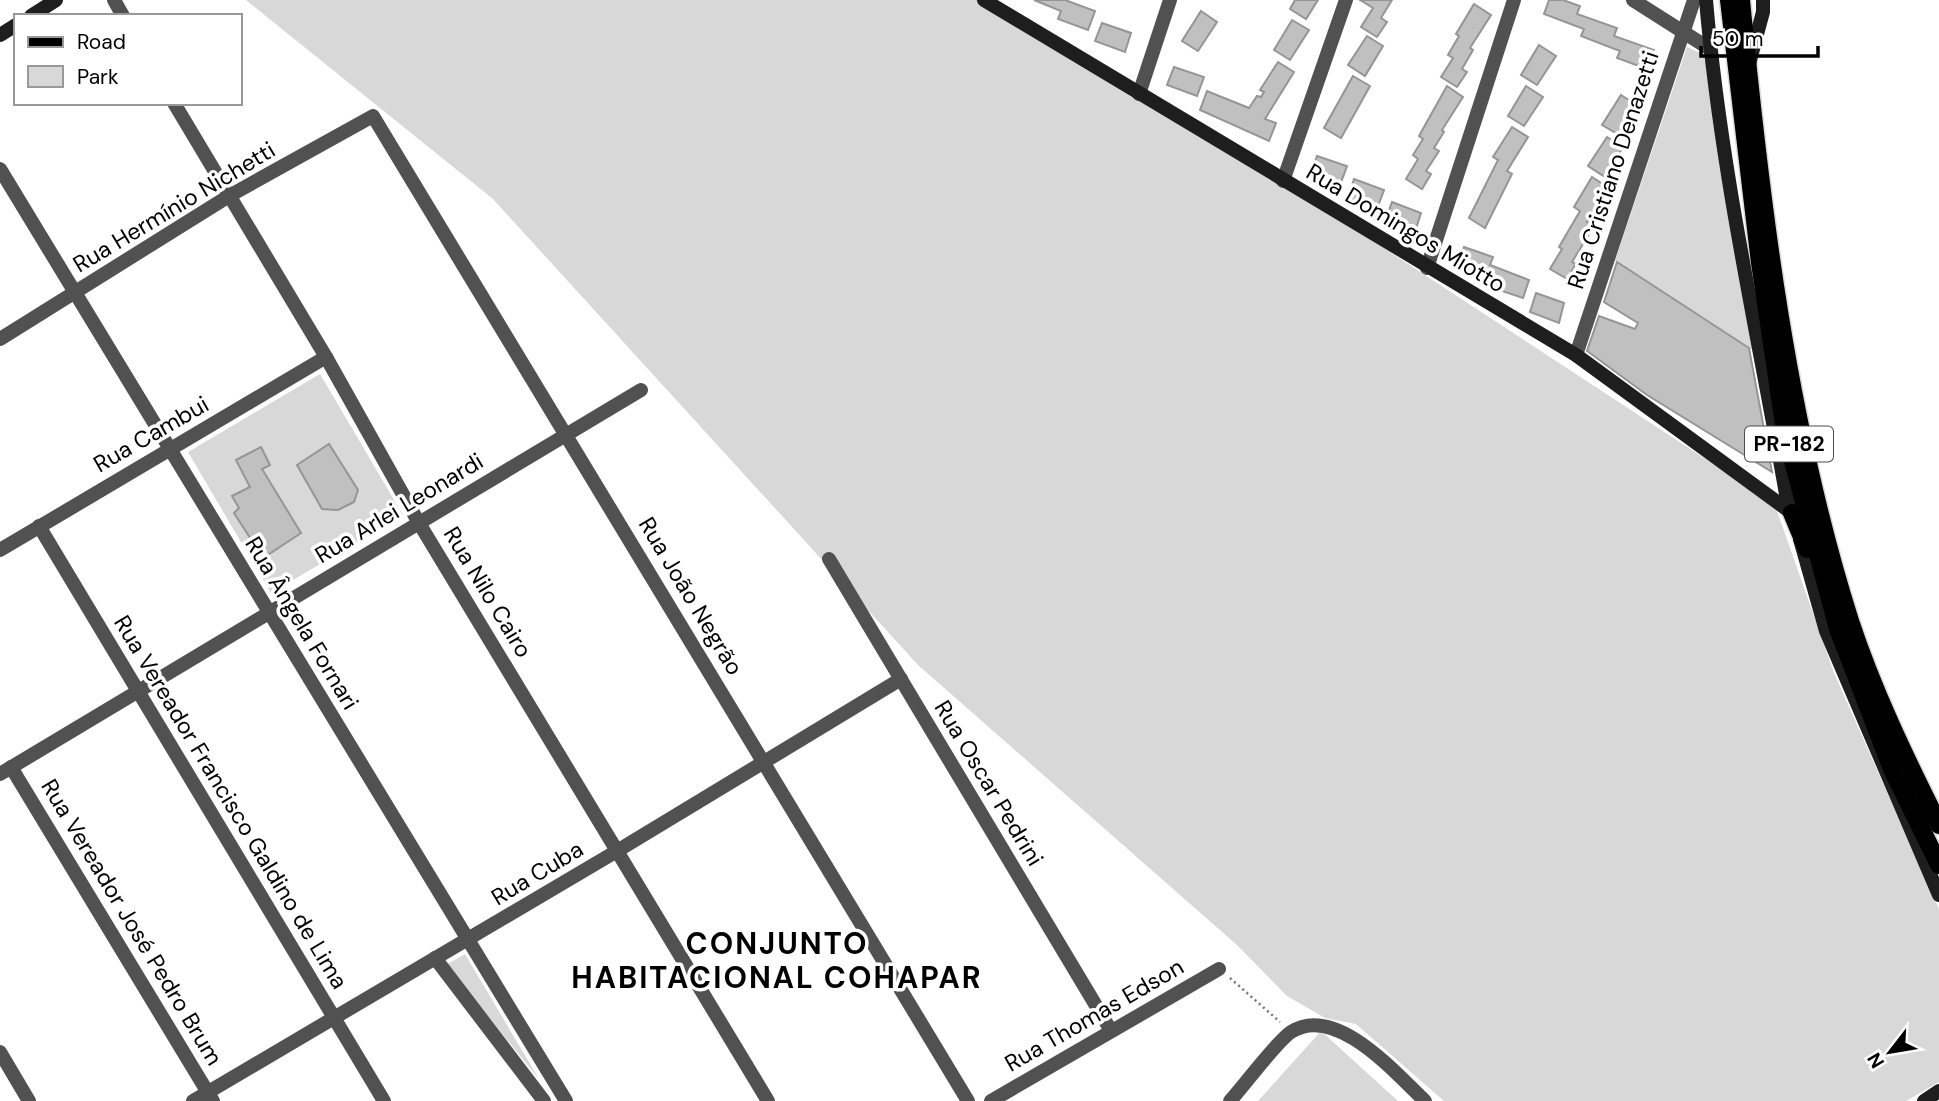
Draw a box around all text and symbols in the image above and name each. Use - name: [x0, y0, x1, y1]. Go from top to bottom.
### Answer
- legend: [14, 14, 242, 105]
- scale bar: [1701, 14, 1818, 58]
- text: 50 m: [1712, 25, 1763, 53]
- text: Road: [77, 28, 126, 56]
- street label: Rua Cristiano Denazetti: [1560, 47, 1666, 293]
- text: Park: [77, 63, 119, 91]
- street label: Rua Hermínio Nichetti: [67, 135, 281, 279]
- street label: Rua Domingos Miotto: [1301, 157, 1511, 299]
- street label: Rua Cambui: [88, 389, 214, 479]
- road number: PR-182: [1745, 426, 1833, 462]
- street label: Rua Arlei Leonardi: [309, 446, 489, 570]
- street label: Rua João Negrão: [632, 511, 750, 681]
- street label: Rua Nilo Cairo: [437, 521, 539, 663]
- street label: Rua Ângela Fornari: [238, 531, 366, 715]
- street label: Rua Vereador Francisco Galdino de Lima: [107, 610, 355, 994]
- street label: Rua Oscar Pedrini: [928, 695, 1050, 871]
- street label: Rua Vereador José Pedro Brum: [34, 773, 230, 1071]
- street label: Rua Cuba: [486, 834, 588, 912]
- district label: CONJUNTO HABITACIONAL COHAPAR: [571, 924, 983, 997]
- street label: Rua Thomas Edson: [999, 952, 1189, 1078]
- north arrow: [1855, 1017, 1925, 1087]
- text: N: [1862, 1048, 1890, 1073]

